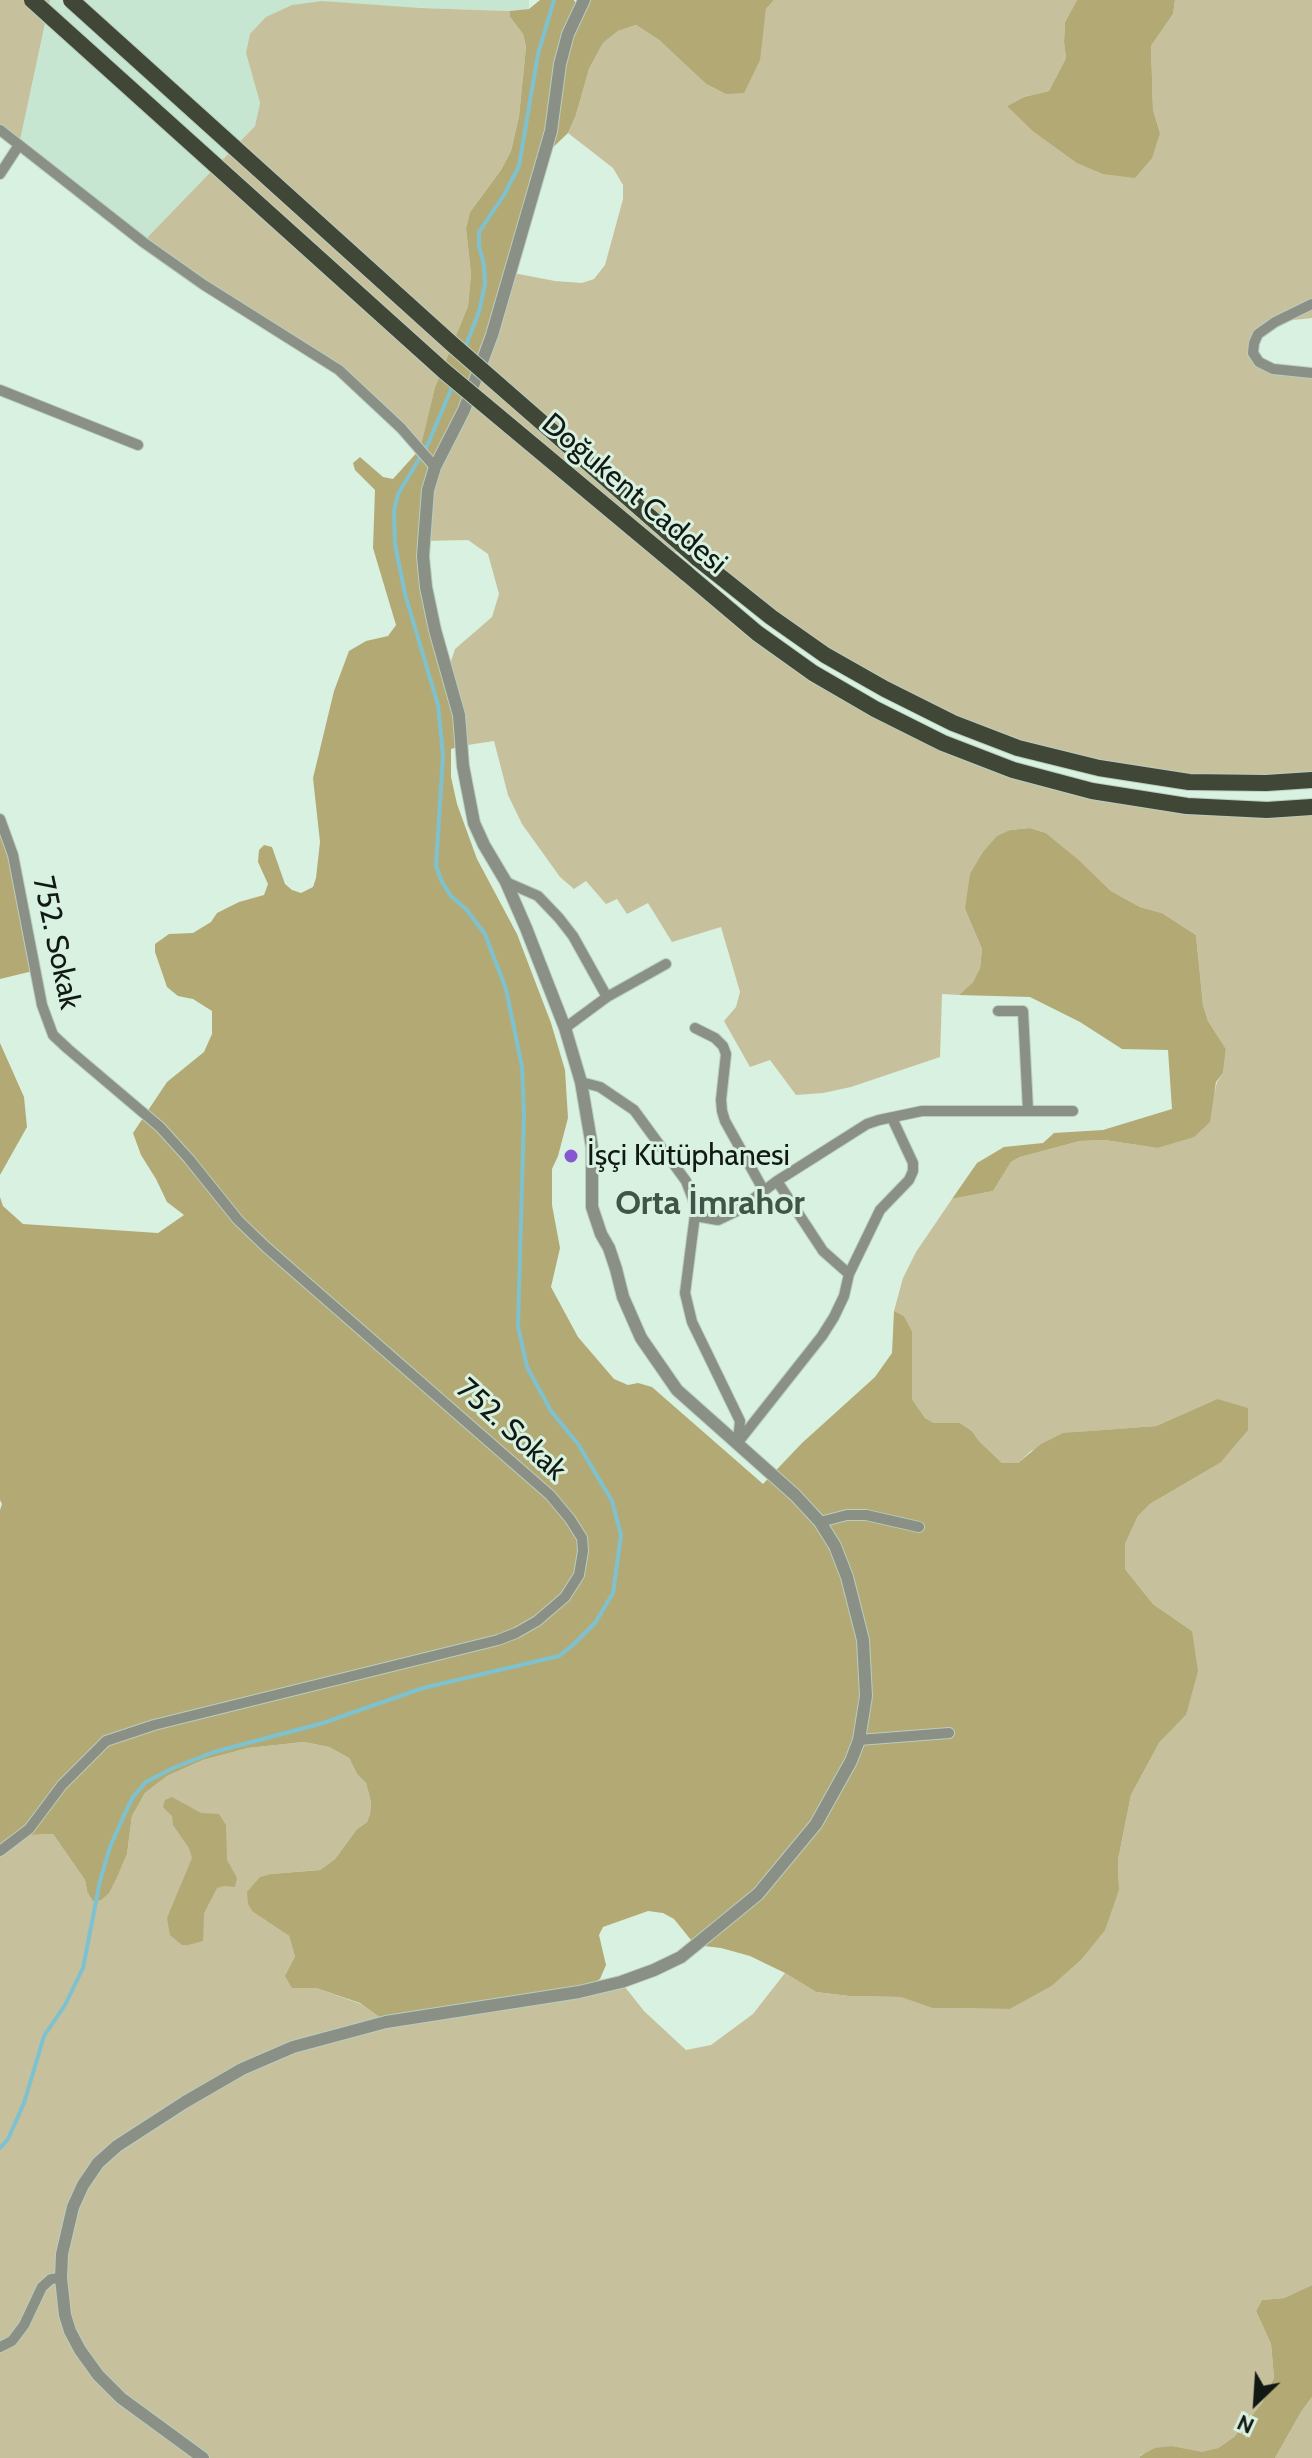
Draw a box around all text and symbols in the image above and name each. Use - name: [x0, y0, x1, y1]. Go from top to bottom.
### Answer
- street label: Doğukent Caddesi: [534, 406, 734, 582]
- street label: 752. Sokak: [24, 873, 88, 1013]
- place label: İşçi Kütüphanesi: [587, 1138, 790, 1174]
- marker: İşçi Kütüphanesi: [562, 1147, 580, 1165]
- district label: Orta İmrahor: [615, 1184, 805, 1224]
- street label: 752. Sokak: [449, 1371, 573, 1489]
- north arrow: [1216, 2362, 1296, 2442]
- text: N: [1233, 2409, 1258, 2440]

